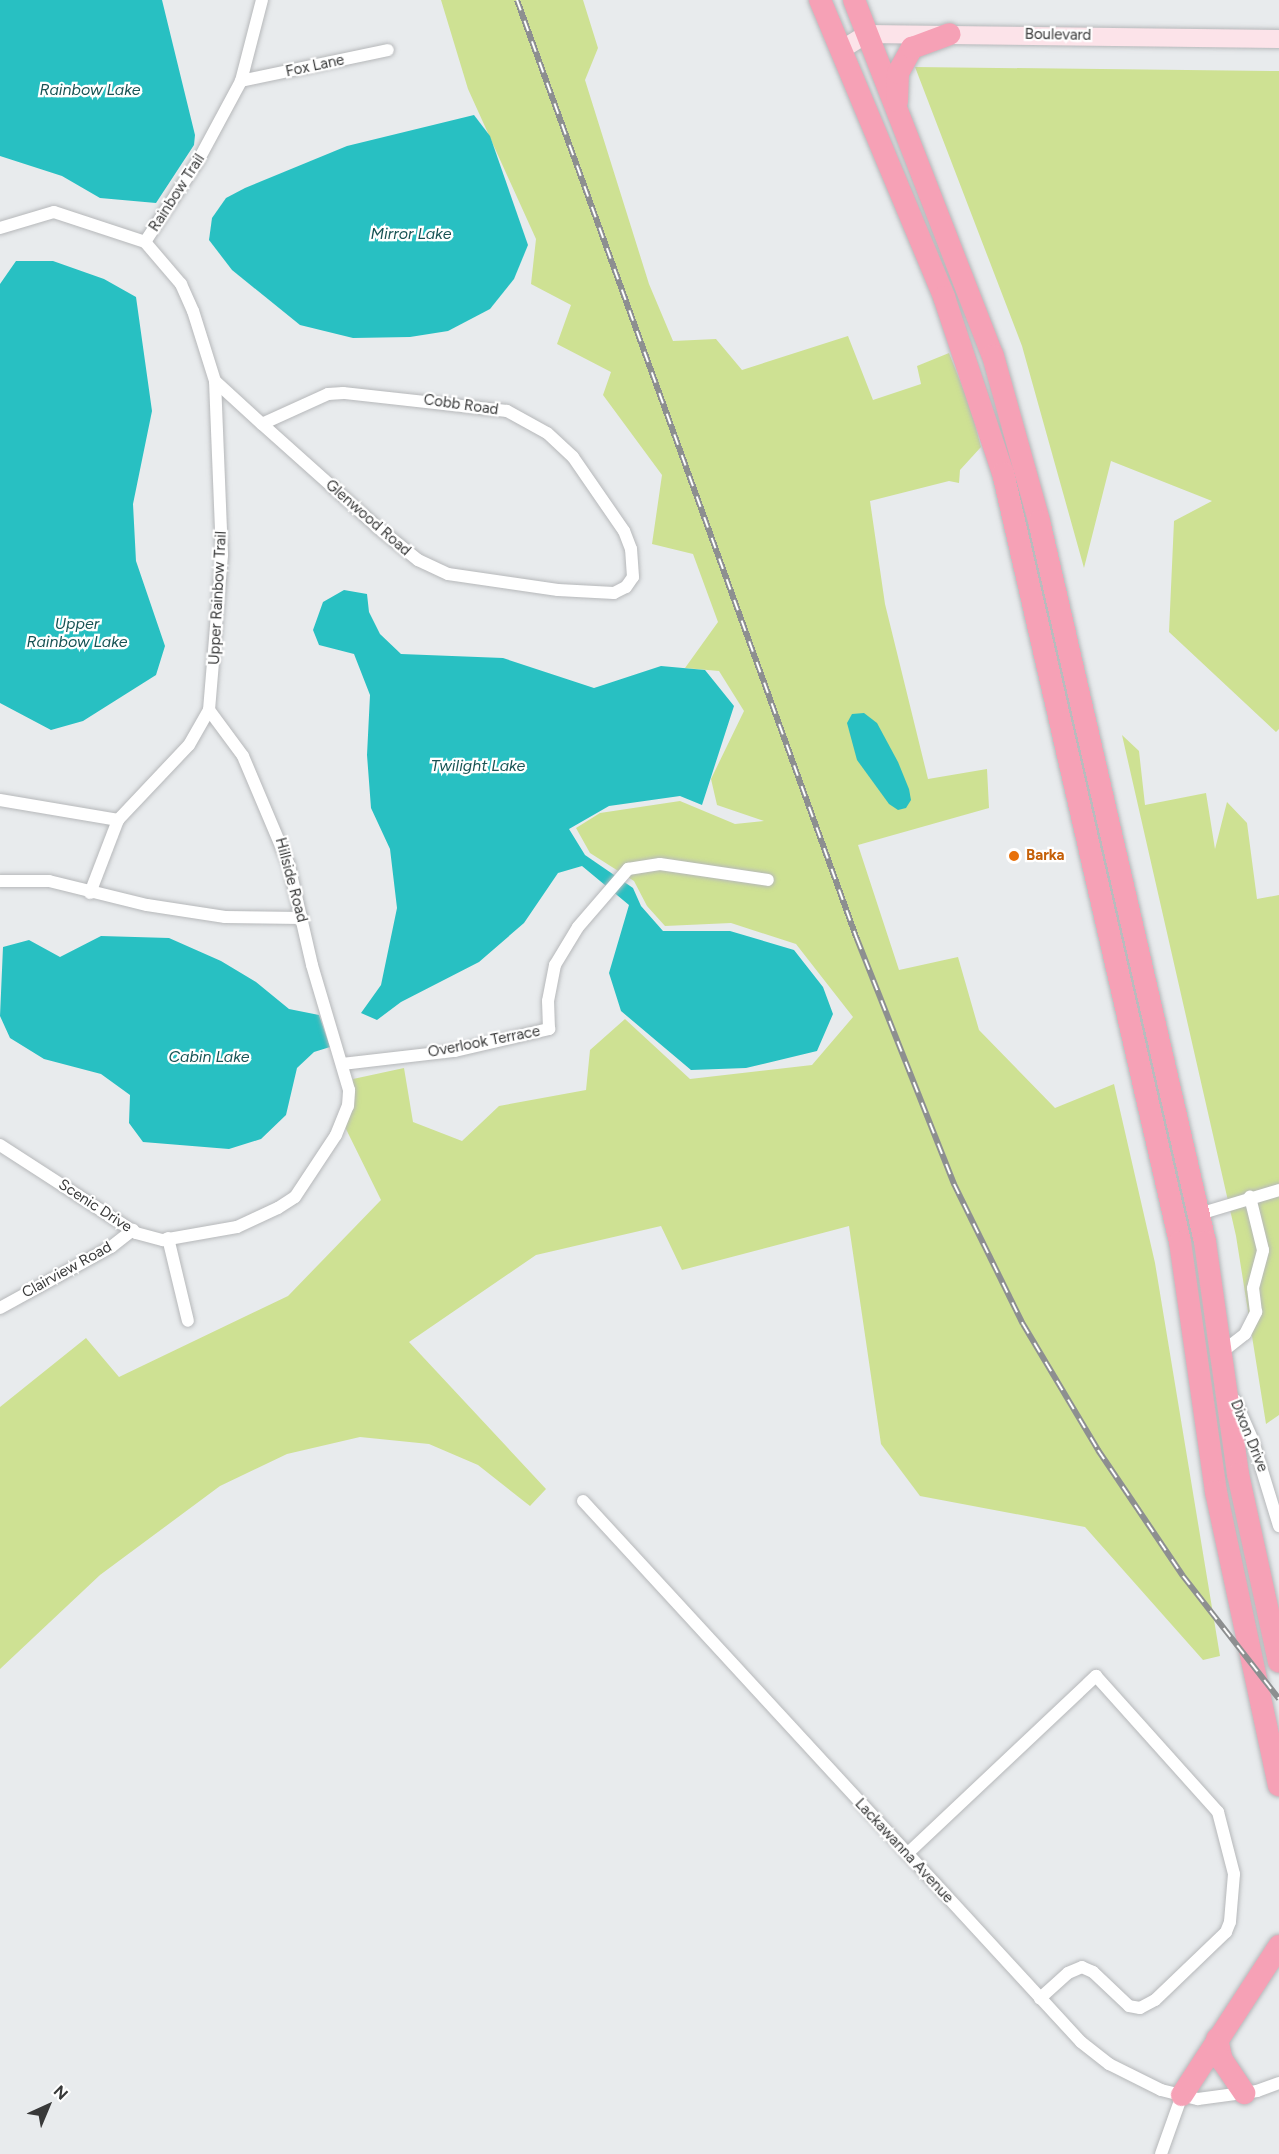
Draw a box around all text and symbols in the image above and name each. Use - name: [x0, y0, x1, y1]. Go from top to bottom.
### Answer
- street label: Boulevard: [1025, 25, 1091, 45]
- street label: Fox Lane: [284, 51, 346, 81]
- water label: Rainbow Lake: [39, 80, 141, 100]
- street label: Rainbow Trail: [145, 151, 209, 235]
- water label: Mirror Lake: [371, 224, 451, 244]
- street label: Cobb Road: [422, 391, 500, 419]
- street label: Glenwood Road: [322, 476, 414, 560]
- street label: Upper Rainbow Trail: [206, 531, 230, 665]
- water label: Upper Rainbow Lake: [26, 614, 128, 652]
- water label: Twilight Lake: [431, 756, 525, 776]
- street label: Hillside Road: [271, 836, 311, 924]
- place label: Barka: [1026, 847, 1065, 865]
- marker: Barka: [1007, 849, 1021, 863]
- street label: Overlook Terrace: [426, 1022, 542, 1062]
- water label: Cabin Lake: [168, 1047, 250, 1067]
- street label: Scenic Drive: [55, 1176, 135, 1236]
- street label: Clairview Road: [19, 1238, 115, 1302]
- street label: Dixon Drive: [1226, 1397, 1272, 1475]
- street label: Lackawanna Avenue: [851, 1795, 957, 1907]
- north arrow: [18, 2076, 78, 2136]
- text: N: [50, 2082, 72, 2104]

